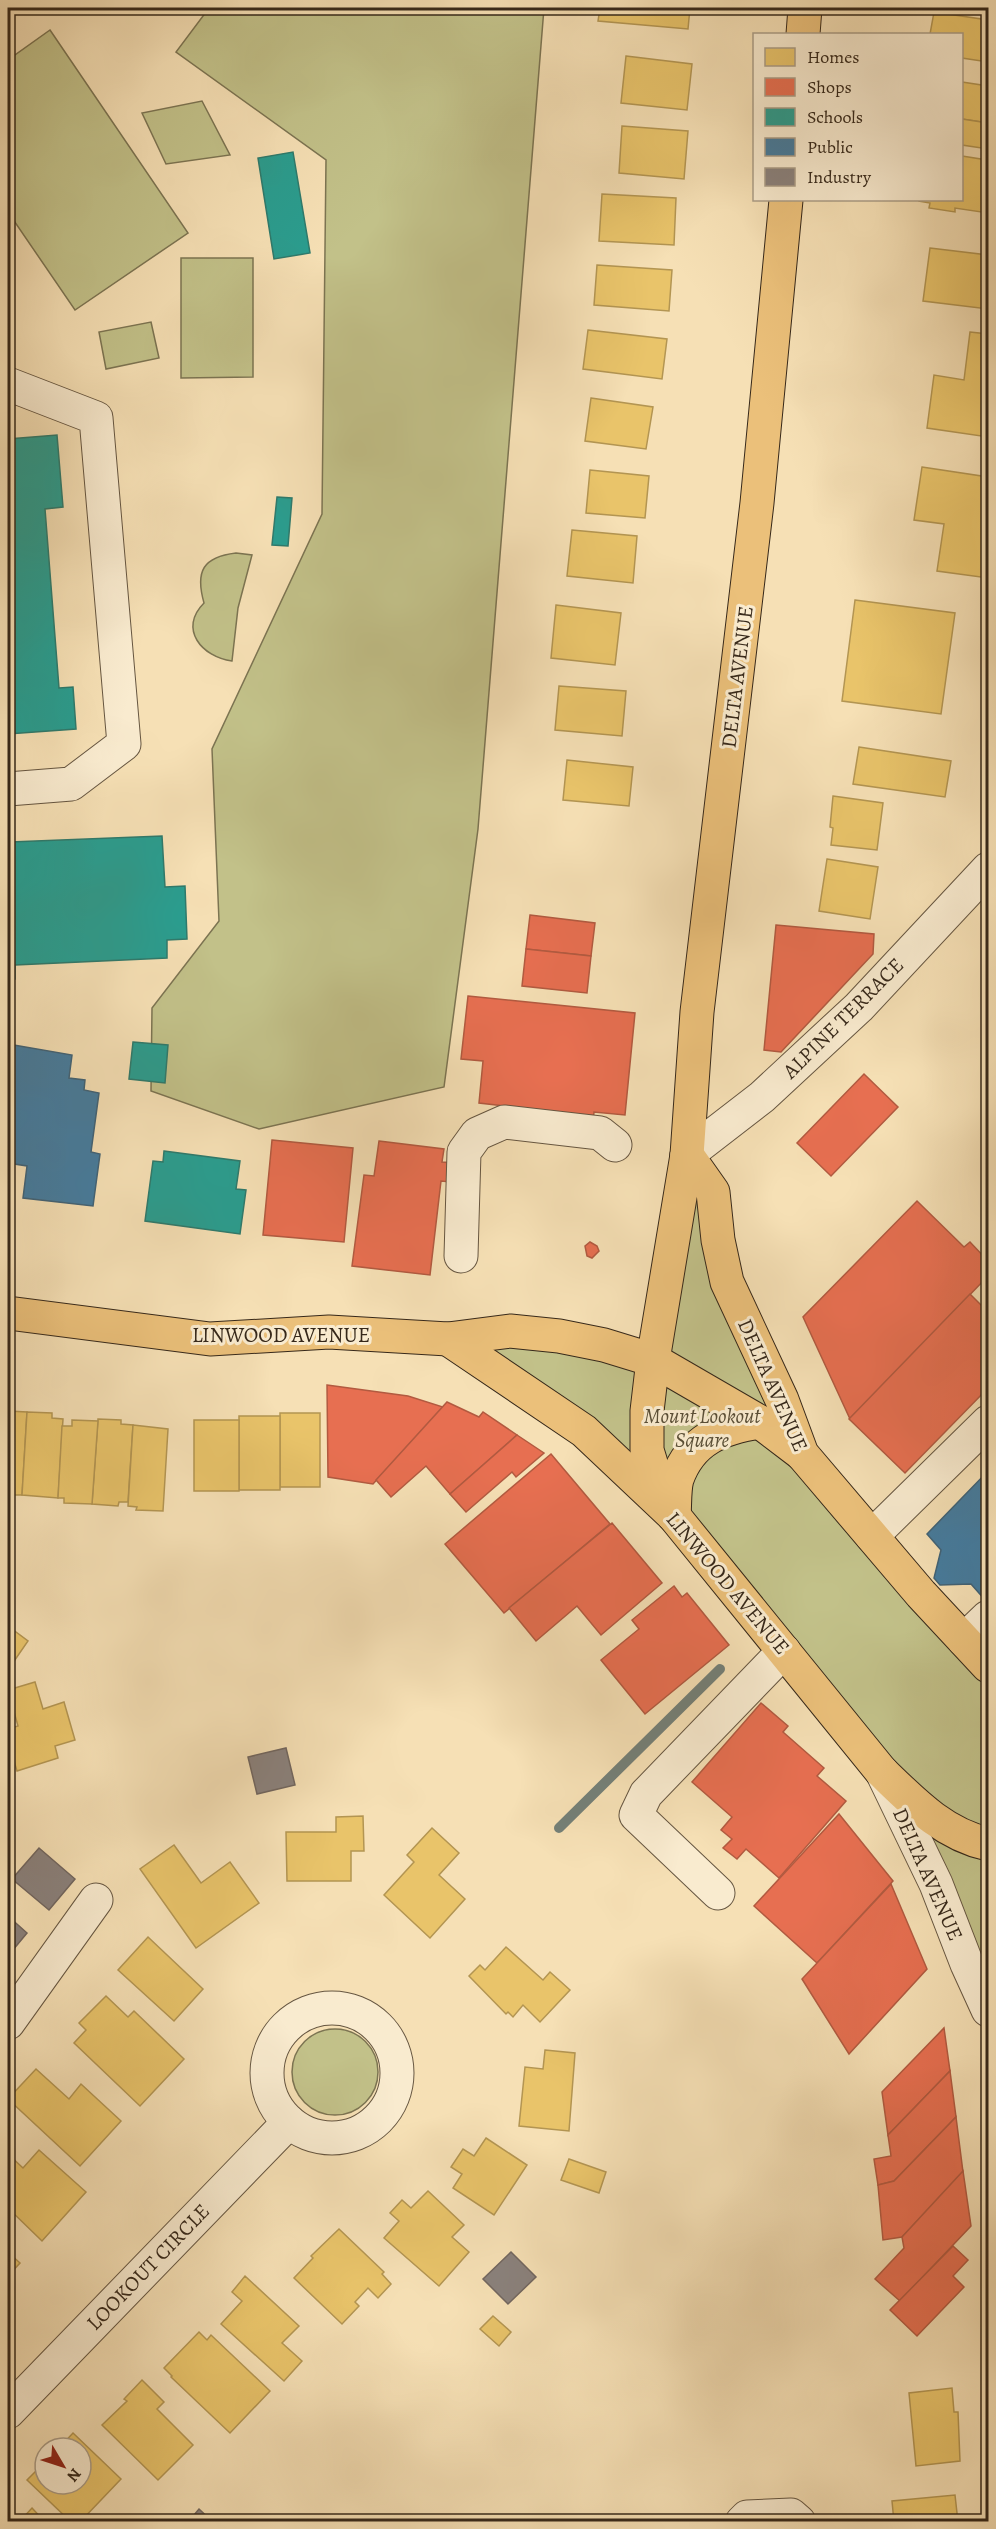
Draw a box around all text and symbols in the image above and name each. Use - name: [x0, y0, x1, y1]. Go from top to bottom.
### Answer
- legend: [753, 33, 963, 201]
- text: Homes: [807, 45, 859, 69]
- text: Shops: [807, 75, 852, 99]
- text: Schools: [807, 105, 863, 129]
- text: Public: [807, 135, 853, 159]
- text: Industry: [807, 165, 872, 189]
- street label: DELTA AVENUE: [714, 604, 760, 750]
- street label: ALPINE TERRACE: [776, 951, 910, 1085]
- street label: DELTA AVENUE: [731, 1314, 815, 1456]
- street label: LINWOOD AVENUE: [192, 1321, 370, 1349]
- park label: Mount Lookout Square: [644, 1402, 761, 1454]
- street label: LINWOOD AVENUE: [660, 1506, 796, 1660]
- street label: DELTA AVENUE: [886, 1803, 970, 1945]
- street label: LOOKOUT CIRCLE: [80, 2198, 216, 2336]
- north arrow: [33, 2436, 93, 2496]
- text: N: [61, 2463, 86, 2487]

